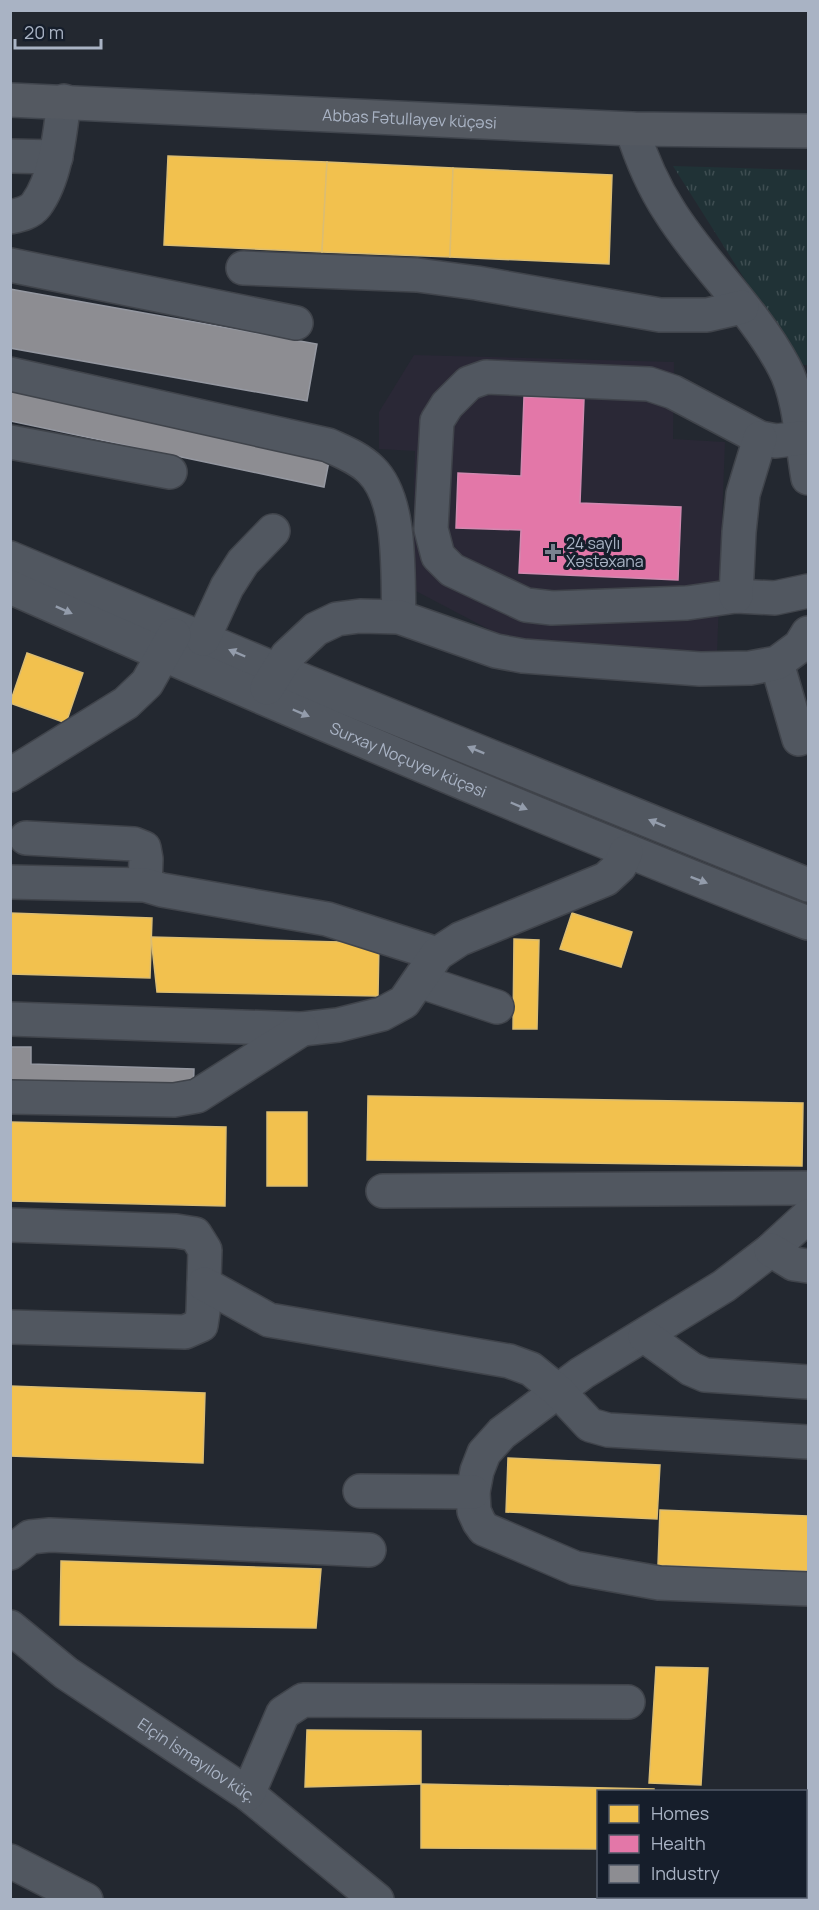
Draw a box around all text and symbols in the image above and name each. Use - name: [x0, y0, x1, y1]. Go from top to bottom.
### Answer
- scale bar: [15, 12, 100, 50]
- text: 20 m: [24, 20, 64, 44]
- street label: Abbas Fətullayev küçəsi: [322, 104, 497, 134]
- place label: 24 saylı Xəstəxana: [566, 532, 644, 572]
- marker: 24 saylı Xəstəxana: [544, 543, 562, 561]
- one-way arrow: [55, 606, 73, 616]
- one-way arrow: [228, 648, 246, 657]
- one-way arrow: [292, 708, 310, 718]
- street label: Surxay Noçuyev küçəsi: [326, 717, 490, 803]
- one-way arrow: [467, 745, 485, 754]
- one-way arrow: [510, 801, 528, 811]
- one-way arrow: [648, 818, 666, 827]
- one-way arrow: [690, 876, 708, 886]
- street label: Elçin İsmayılov küç.: [133, 1713, 261, 1808]
- legend: [597, 1790, 807, 1898]
- text: Homes: [651, 1801, 709, 1825]
- text: Health: [651, 1831, 706, 1855]
- text: Industry: [651, 1861, 720, 1885]

